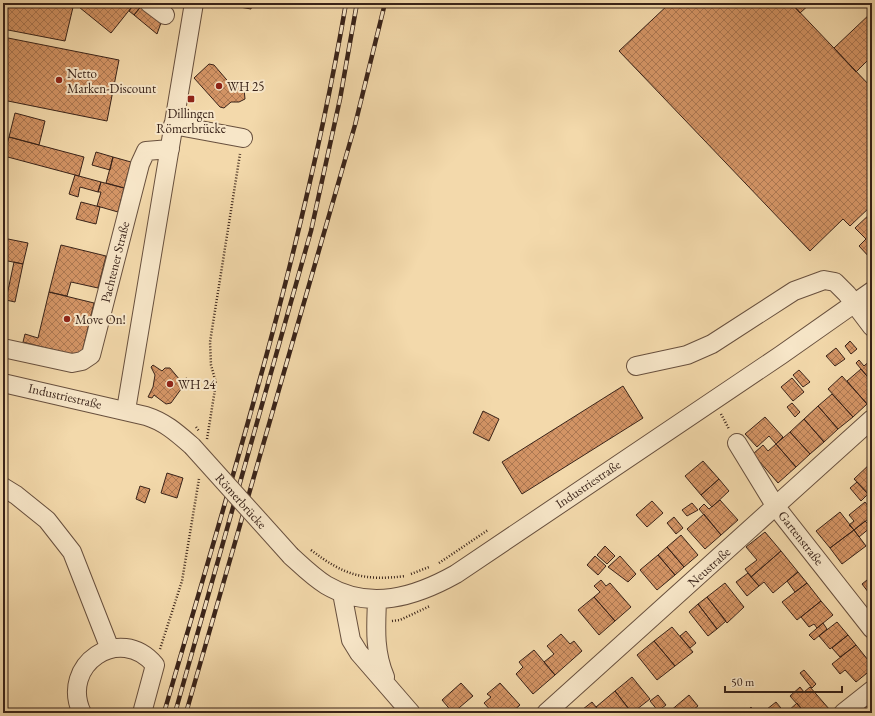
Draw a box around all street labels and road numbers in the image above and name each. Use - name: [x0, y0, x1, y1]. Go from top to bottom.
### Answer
- street label: Pachtener Straße: [97, 220, 133, 304]
- street label: Industriestraße: [27, 379, 103, 413]
- street label: Industriestraße: [552, 456, 624, 512]
- street label: Römerbrücke: [211, 469, 271, 533]
- street label: Gartenstraße: [774, 507, 828, 569]
- street label: Neustraße: [684, 543, 734, 591]

